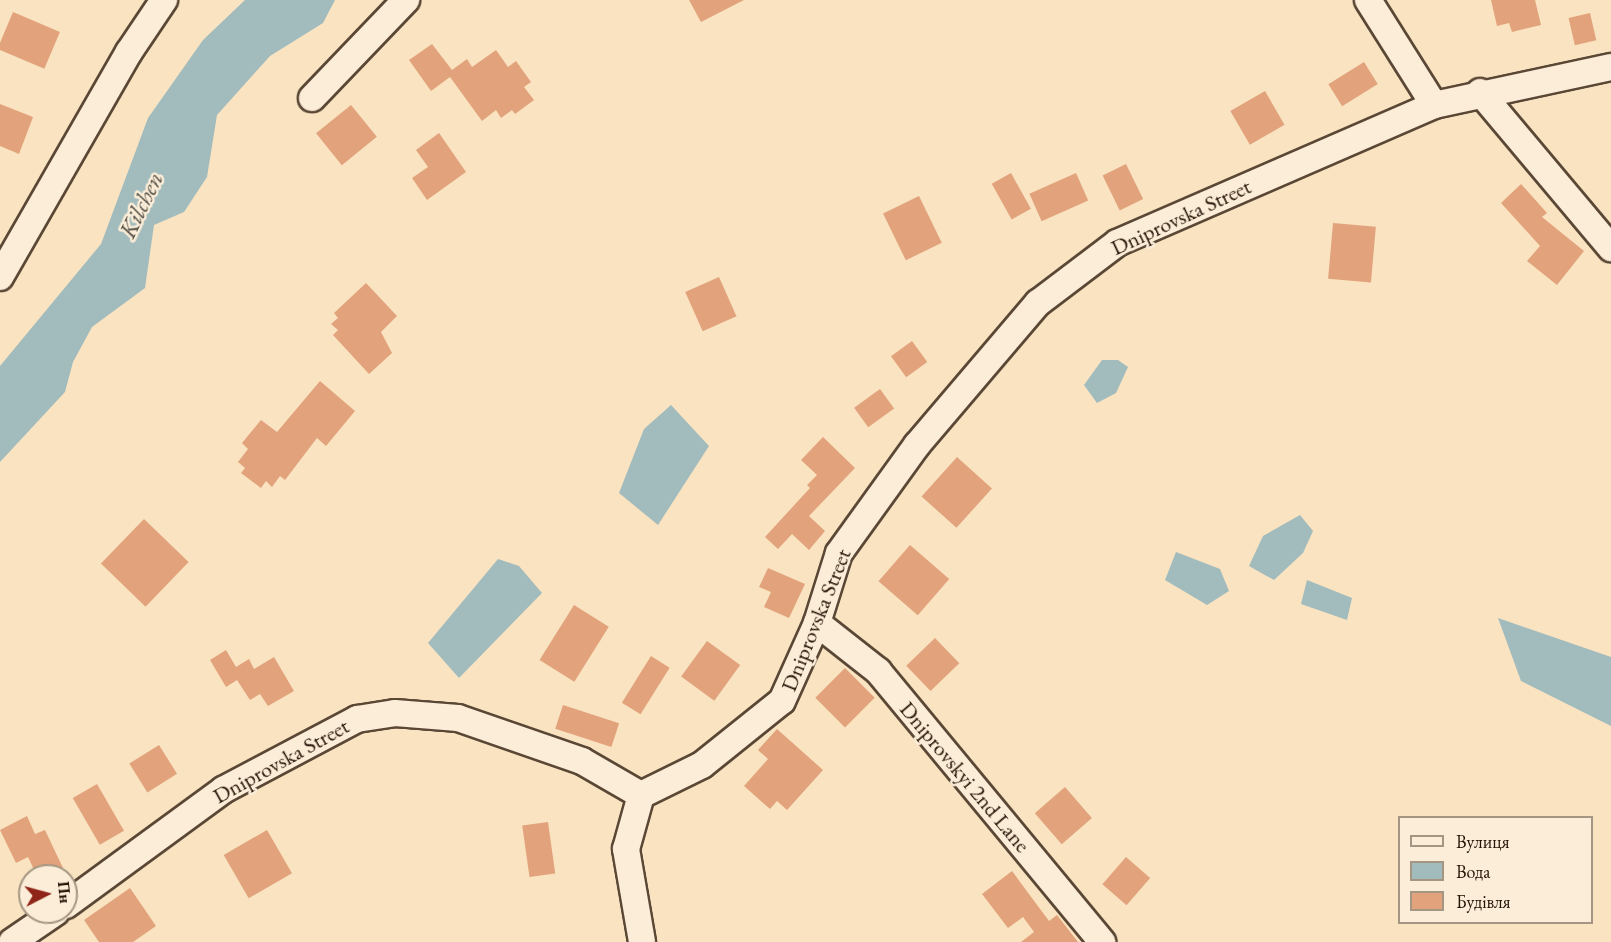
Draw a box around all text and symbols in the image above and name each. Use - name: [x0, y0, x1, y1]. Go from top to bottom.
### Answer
- water label: Kilchen: [113, 167, 169, 243]
- street label: Dniprovska Street: [1107, 173, 1255, 261]
- street label: Dniprovska Street: [775, 545, 857, 695]
- street label: Dniprovskyi 2nd Lane: [894, 696, 1036, 858]
- street label: Dniprovska Street: [208, 713, 354, 809]
- legend: [1398, 816, 1593, 924]
- text: Вулиця: [1456, 830, 1509, 853]
- text: Вода: [1456, 860, 1490, 883]
- north arrow: [18, 864, 78, 924]
- text: Пн: [53, 880, 76, 904]
- text: Будівля: [1456, 890, 1511, 913]

